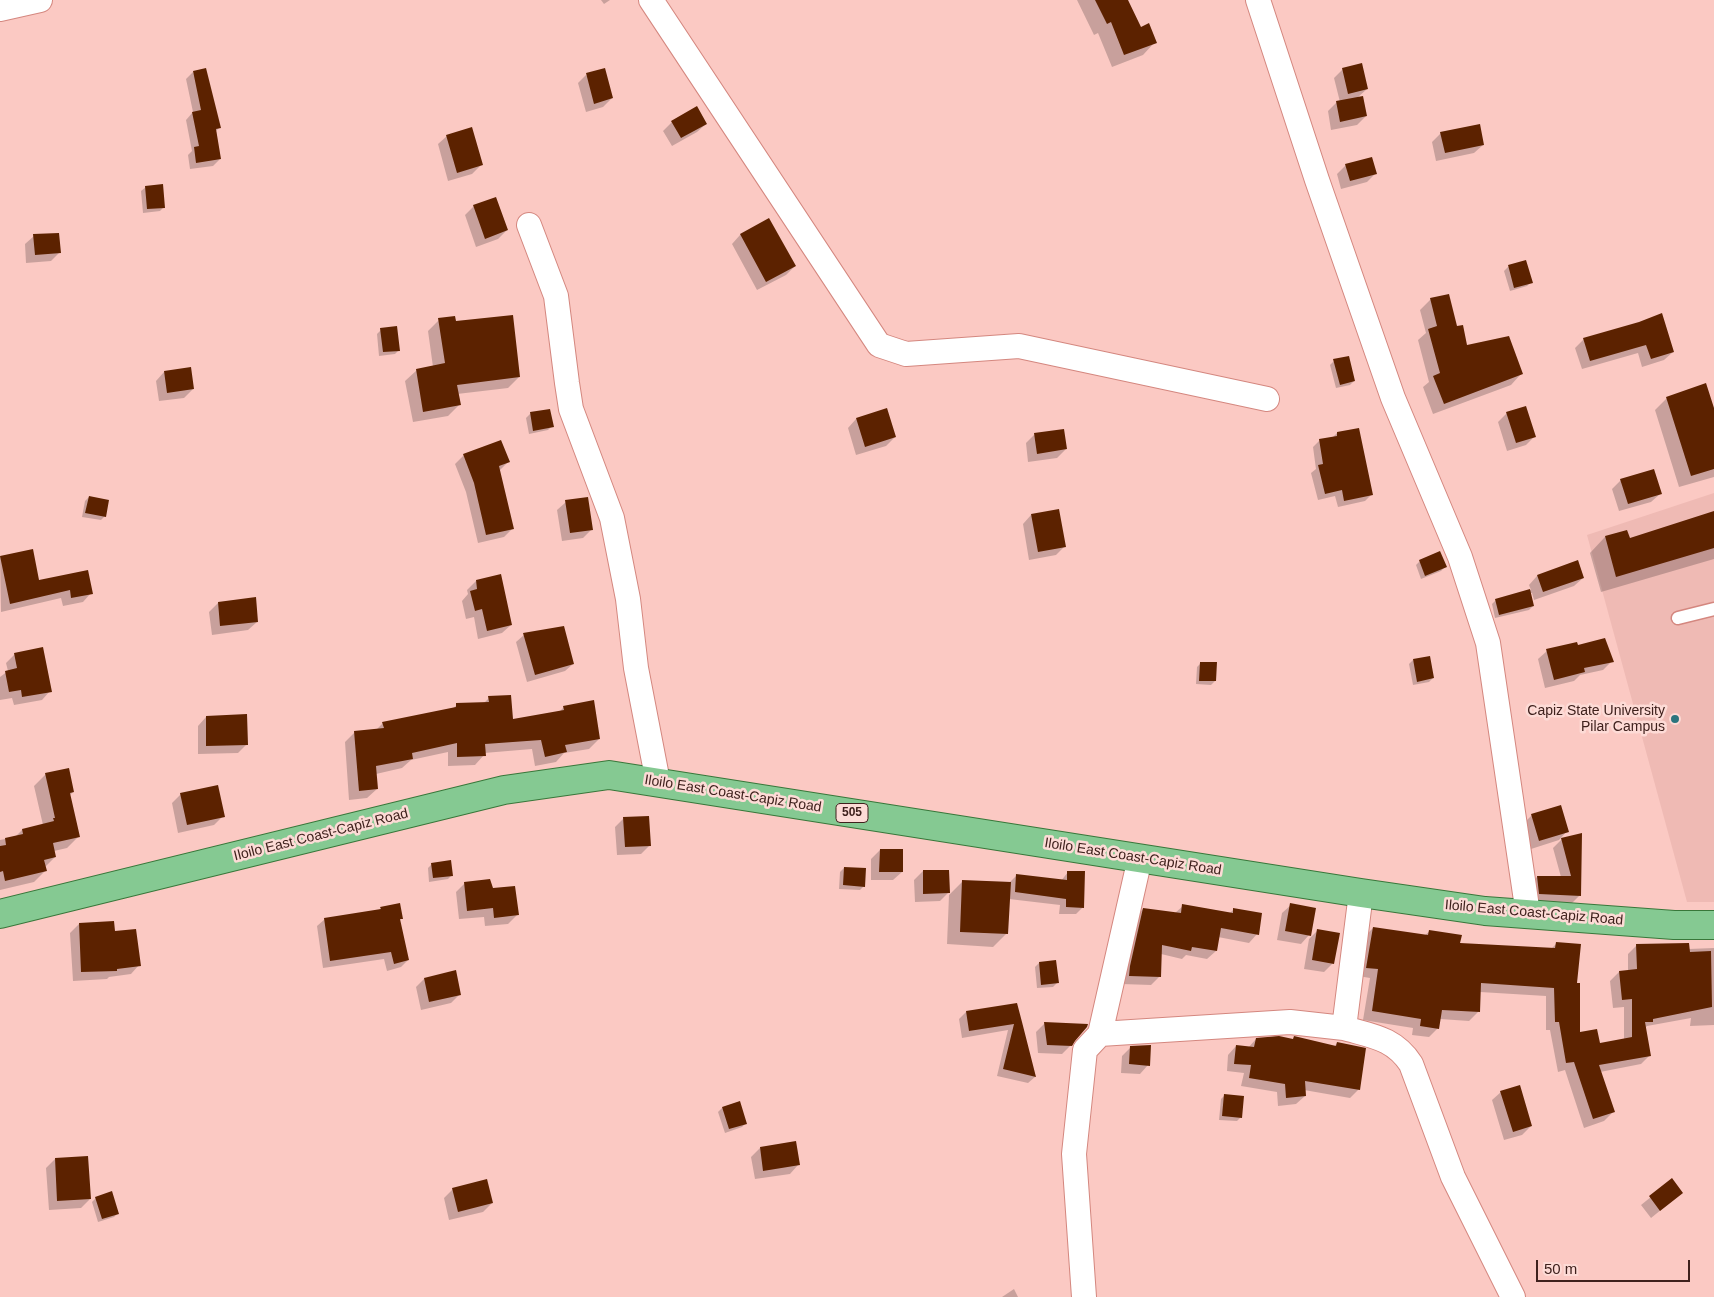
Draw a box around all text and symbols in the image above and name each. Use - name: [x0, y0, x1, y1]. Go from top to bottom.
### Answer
- place label: Capiz State University Pilar Campus: [1527, 703, 1665, 736]
- marker: Capiz State University Pilar Campus: [1669, 713, 1681, 725]
- street label: Iloilo East Coast-Capiz Road: [643, 772, 823, 816]
- road number: 505: [836, 804, 868, 822]
- street label: Iloilo East Coast-Capiz Road: [232, 805, 410, 865]
- street label: Iloilo East Coast-Capiz Road: [1043, 835, 1223, 879]
- street label: Iloilo East Coast-Capiz Road: [1444, 897, 1624, 929]
- scale bar: [1539, 1250, 1693, 1282]
- text: 50 m: [1544, 1260, 1577, 1277]

